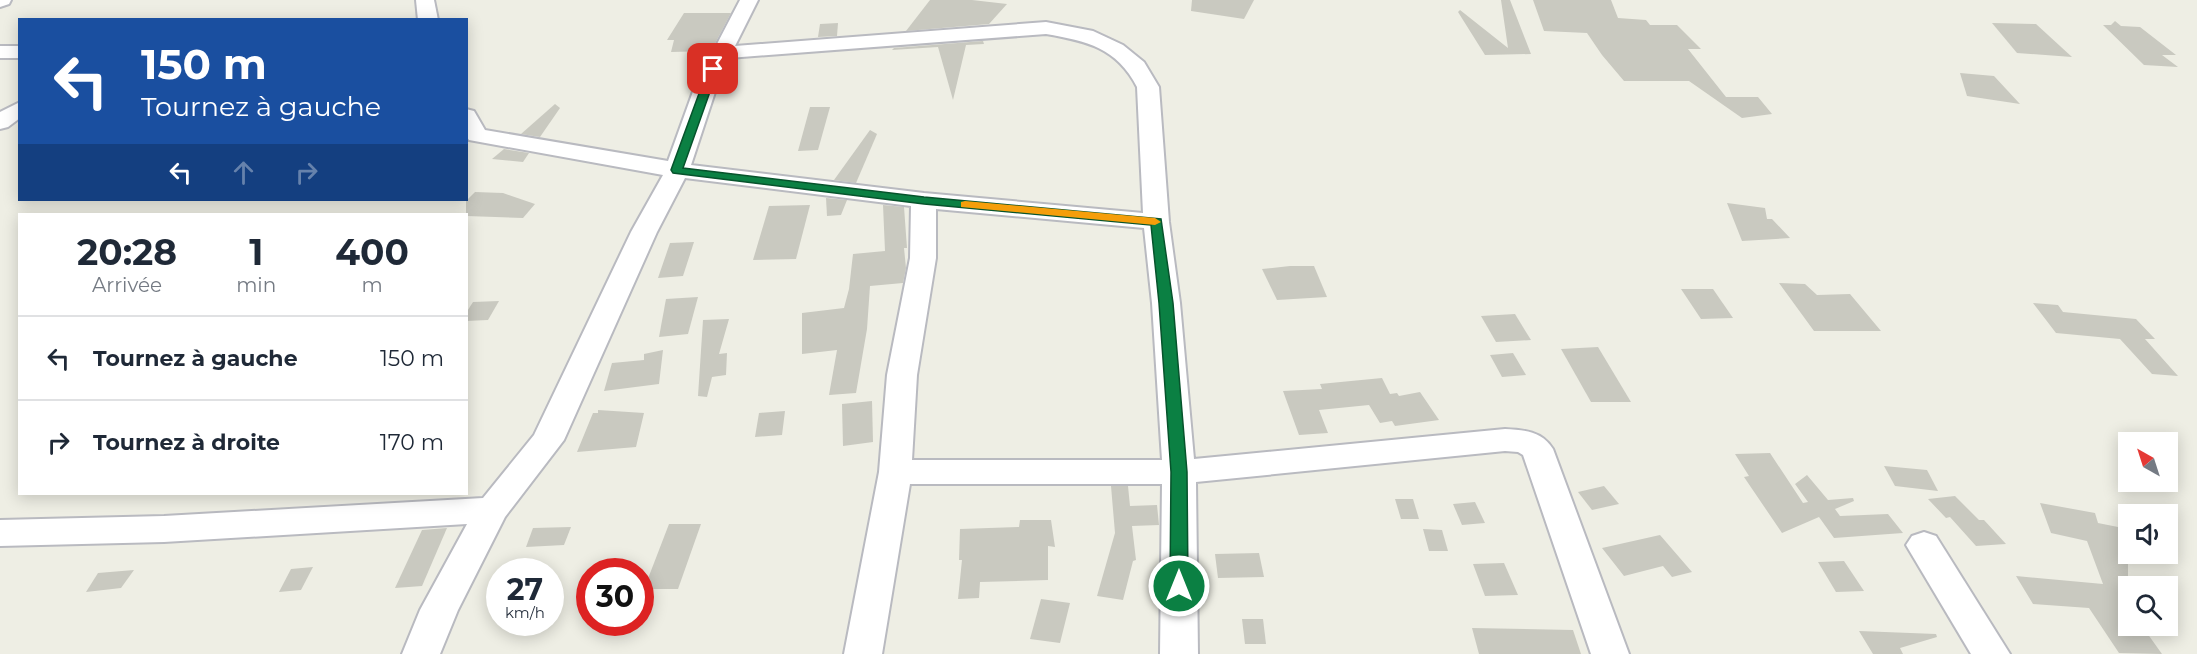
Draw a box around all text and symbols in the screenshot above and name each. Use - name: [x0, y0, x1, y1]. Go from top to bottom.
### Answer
- text: 150 m: [141, 38, 267, 90]
- icon: left: [42, 42, 120, 120]
- pin: [687, 43, 738, 94]
- icon: arrive: [696, 52, 729, 85]
- text: Tournez à gauche: [141, 90, 381, 123]
- icon: left: [164, 156, 197, 189]
- icon: ahead: [227, 156, 260, 189]
- icon: right: [290, 156, 323, 189]
- text: 20:28: [77, 230, 177, 274]
- text: 1: [249, 230, 263, 274]
- text: 400: [335, 230, 409, 274]
- text: Arrivée: [92, 273, 162, 297]
- text: min: [236, 273, 276, 297]
- text: m: [361, 273, 383, 297]
- icon: left: [42, 342, 75, 375]
- text: Tournez à gauche: [93, 345, 298, 372]
- text: 150 m: [380, 345, 444, 372]
- icon: right: [42, 426, 75, 459]
- text: Tournez à droite: [93, 429, 280, 456]
- text: 170 m: [380, 429, 444, 456]
- north arrow: [2118, 432, 2178, 492]
- map controls: [2118, 432, 2178, 636]
- button: sound: [2118, 504, 2178, 564]
- position arrow: [1147, 554, 1211, 618]
- speed limit sign: 30: [576, 558, 654, 636]
- text: 27: [507, 571, 543, 608]
- button: search: [2118, 576, 2178, 636]
- text: km/h: [505, 603, 545, 622]

